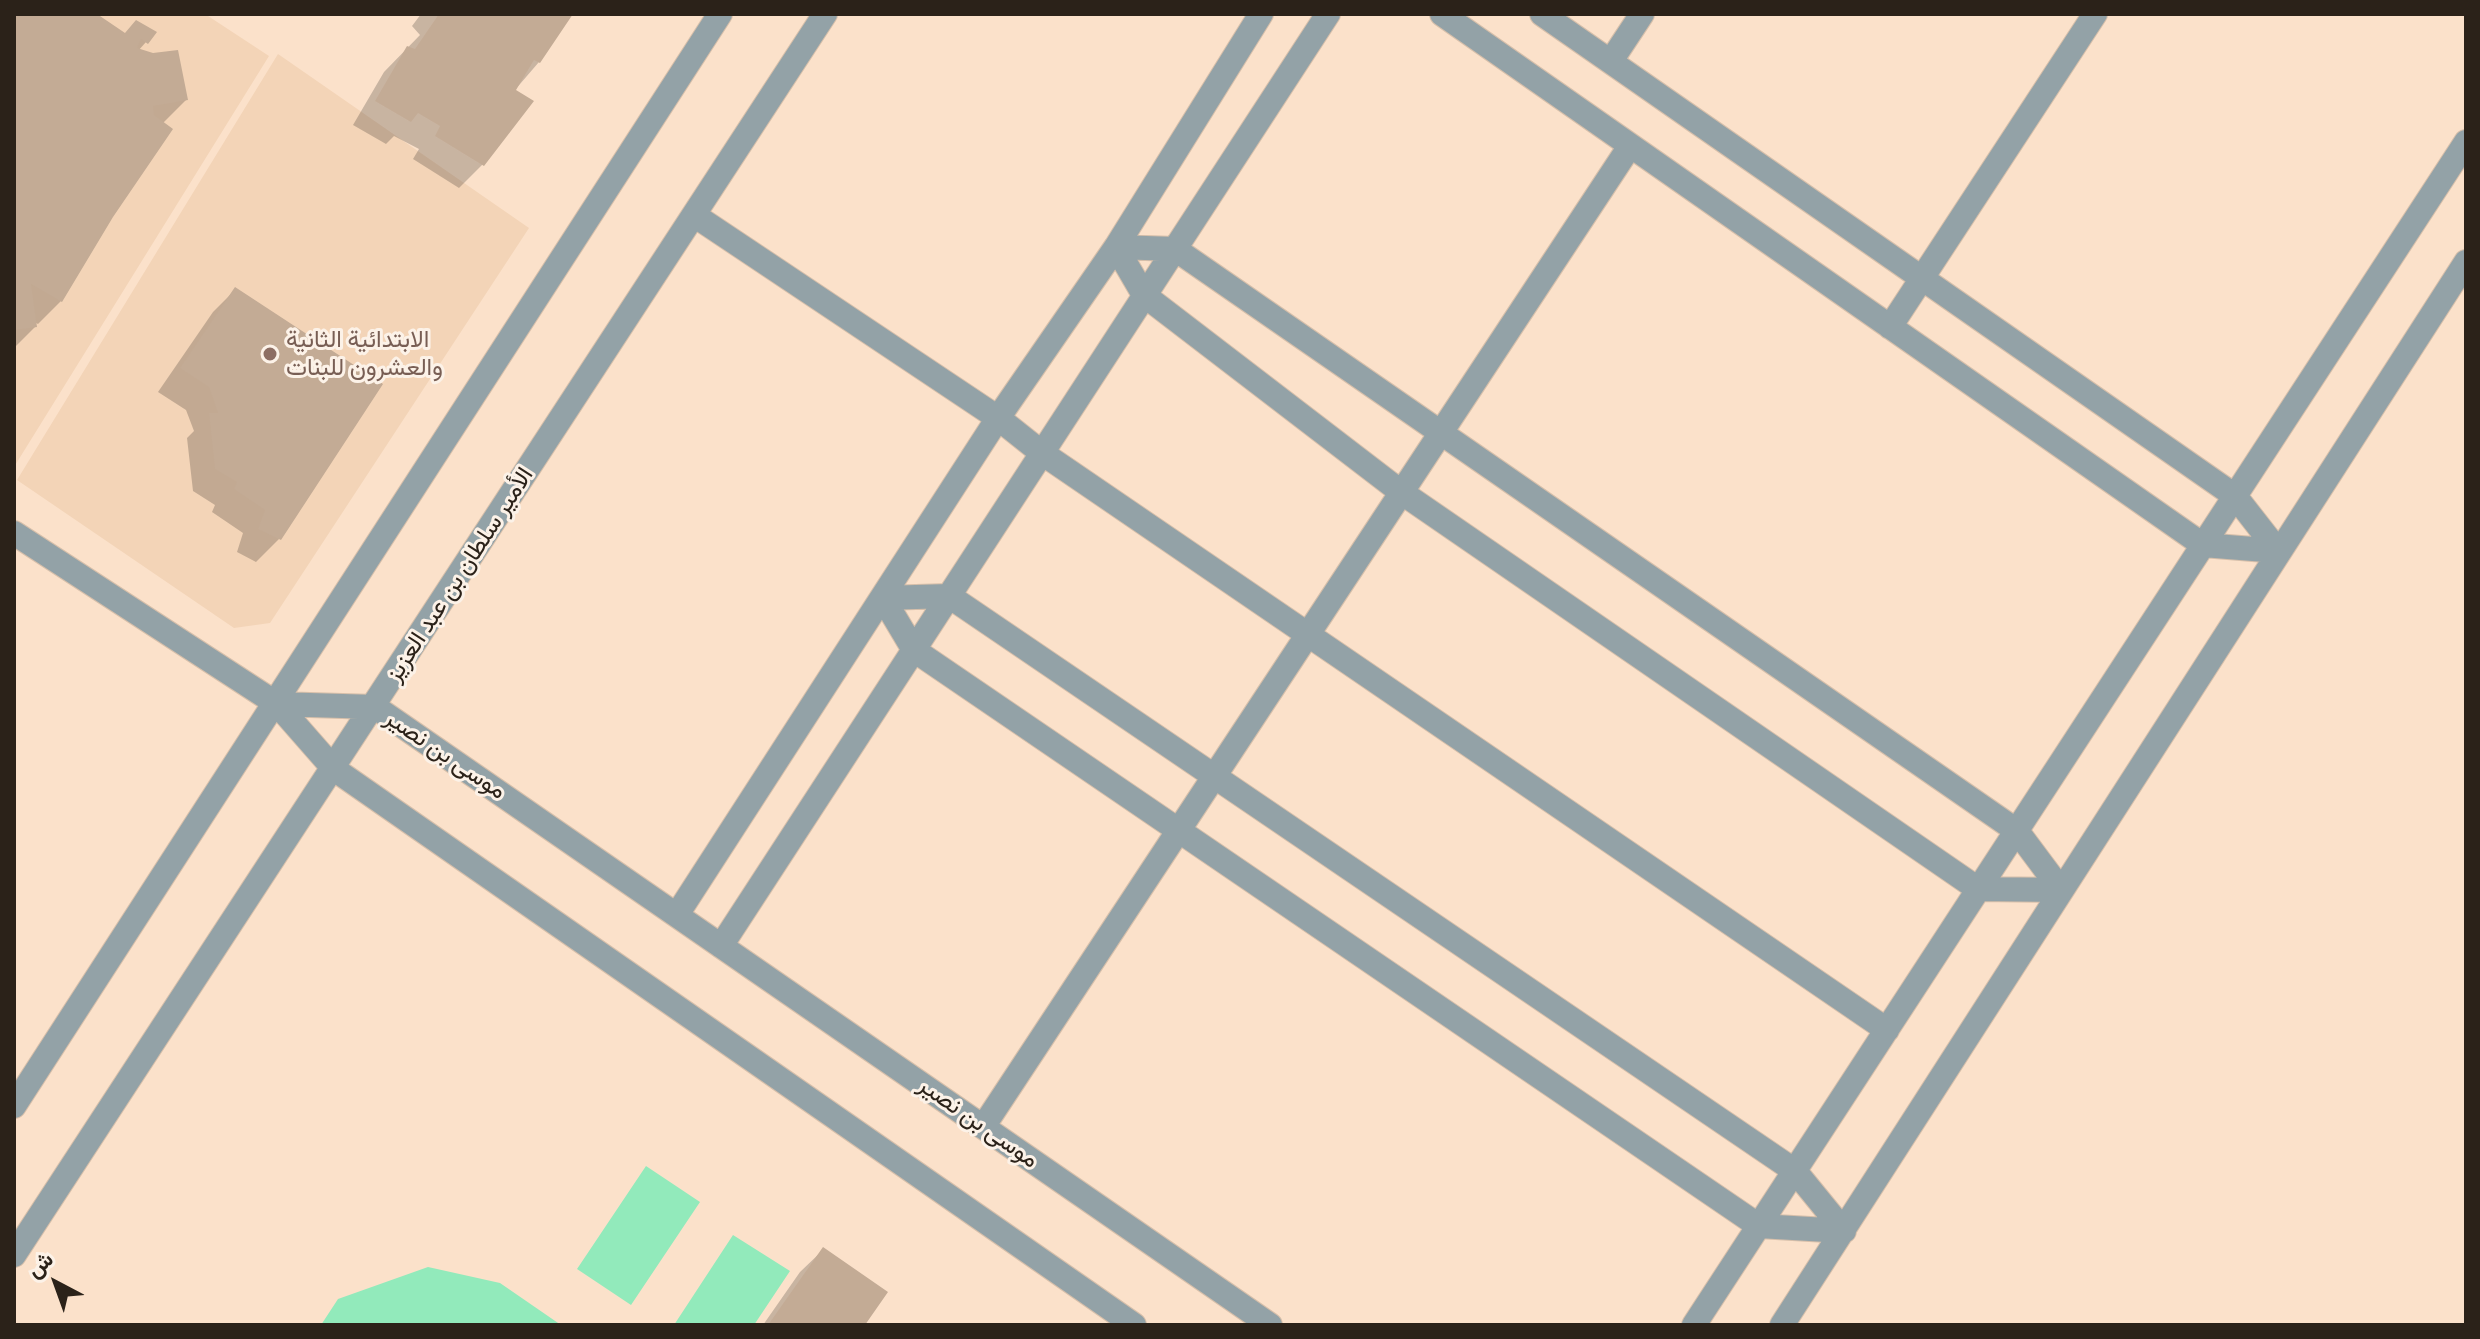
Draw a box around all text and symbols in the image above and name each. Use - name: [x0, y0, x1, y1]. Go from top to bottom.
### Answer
- place label: الابتدائية الثانية والعشرون للبنات: [286, 326, 443, 382]
- marker: الابتدائية الثانية والعشرون للبنات: [261, 345, 279, 363]
- street label: الأمير سلطان بن عبد العزيز: [380, 462, 540, 688]
- street label: موسى بن نصير: [379, 704, 511, 806]
- street label: موسى بن نصير: [912, 1071, 1044, 1175]
- north arrow: [16, 1243, 96, 1323]
- text: ش: [21, 1246, 59, 1283]

